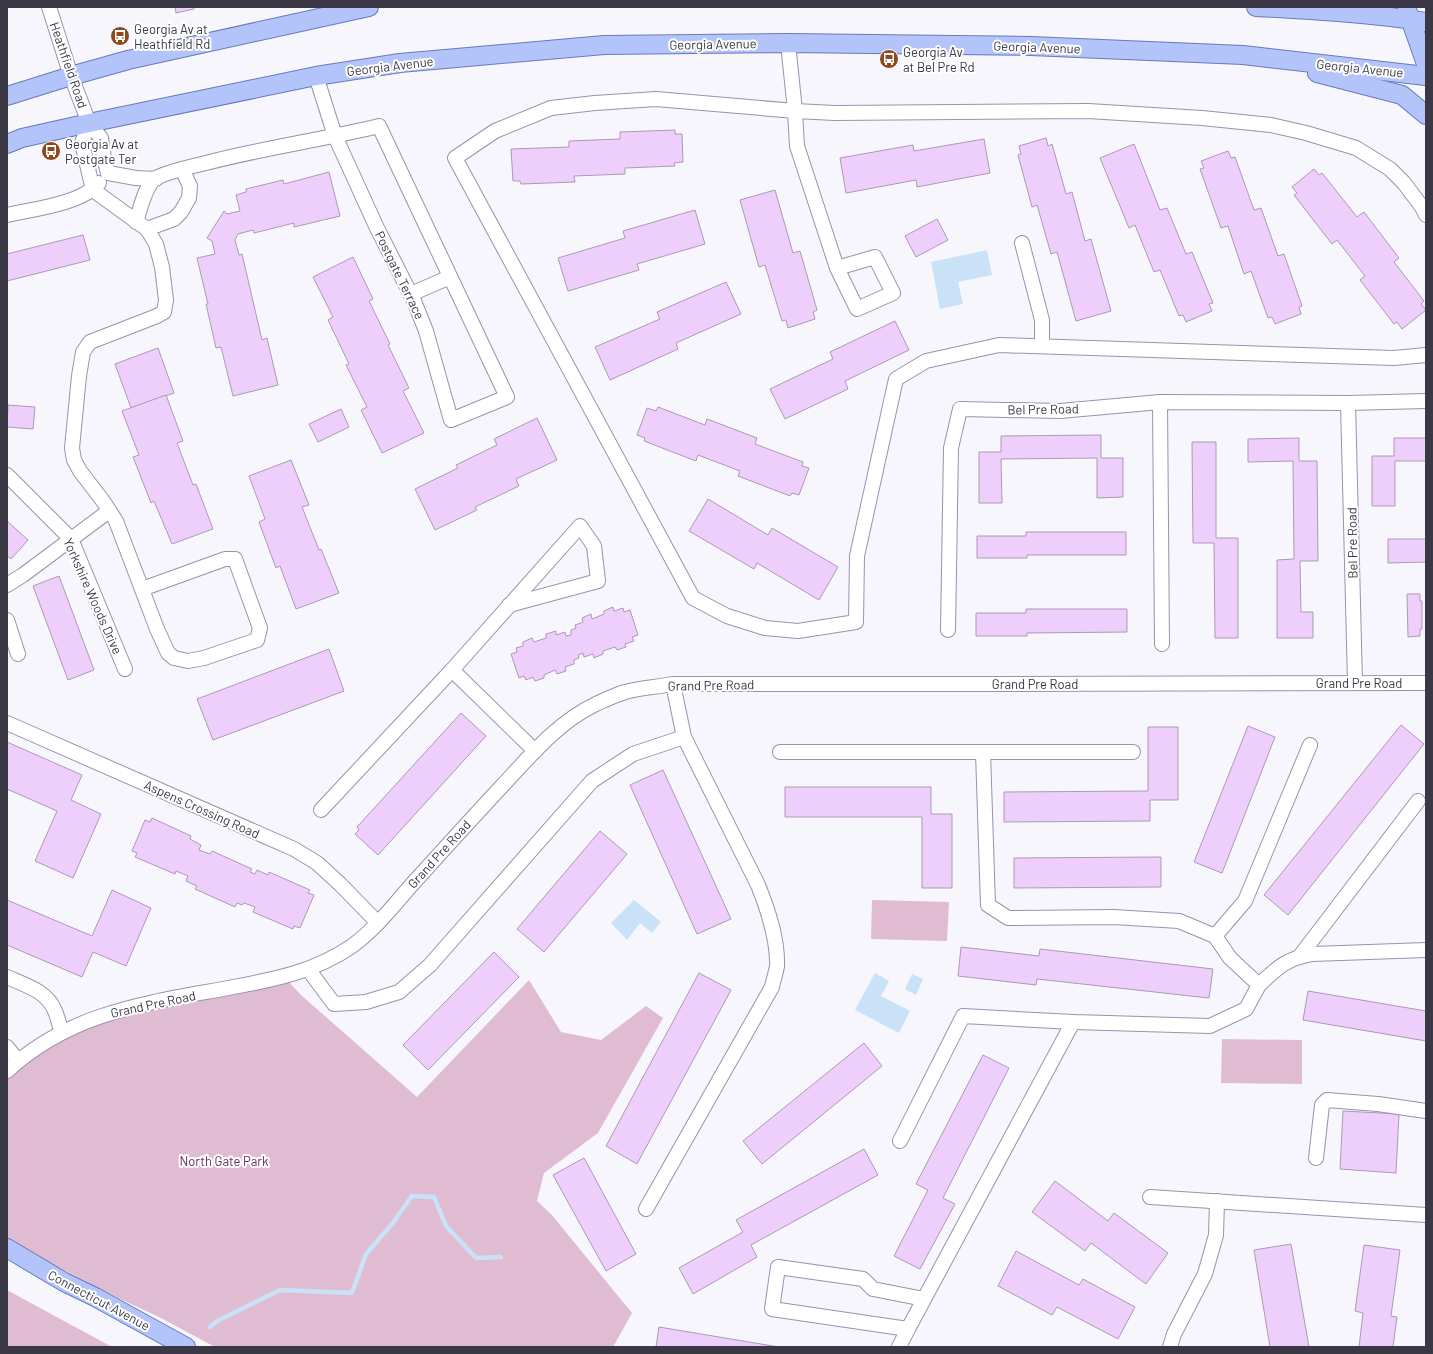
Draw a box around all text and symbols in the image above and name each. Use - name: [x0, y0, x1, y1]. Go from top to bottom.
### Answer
- street label: Heathfield Road: [47, 20, 91, 110]
- place label: Georgia Av at Heathfield Rd: [134, 21, 210, 52]
- bus stop icon: Georgia Av at Heathfield Rd: [109, 25, 131, 47]
- street label: Georgia Avenue: [669, 35, 757, 53]
- street label: Georgia Avenue: [993, 37, 1081, 57]
- place label: Georgia Av at Bel Pre Rd: [903, 44, 975, 75]
- bus stop icon: Georgia Av at Bel Pre Rd: [878, 48, 900, 70]
- street label: Georgia Avenue: [346, 53, 434, 79]
- street label: Georgia Avenue: [1316, 55, 1404, 81]
- place label: Georgia Av at Postgate Ter: [65, 136, 139, 167]
- bus stop icon: Georgia Av at Postgate Ter: [40, 140, 62, 162]
- street label: Postgate Terrace: [372, 228, 428, 322]
- street label: Bel Pre Road: [1007, 400, 1079, 418]
- street label: Bel Pre Road: [1343, 507, 1361, 579]
- street label: Yorkshire Woods Drive: [60, 535, 126, 657]
- street label: Grand Pre Road: [1316, 675, 1402, 691]
- street label: Grand Pre Road: [668, 676, 754, 694]
- street label: Grand Pre Road: [992, 676, 1078, 692]
- street label: Aspens Crossing Road: [142, 776, 262, 842]
- street label: Grand Pre Road: [404, 816, 474, 892]
- street label: Grand Pre Road: [109, 987, 197, 1021]
- park label: North Gate Park: [179, 1153, 269, 1169]
- street label: Connecticut Avenue: [45, 1266, 153, 1334]

